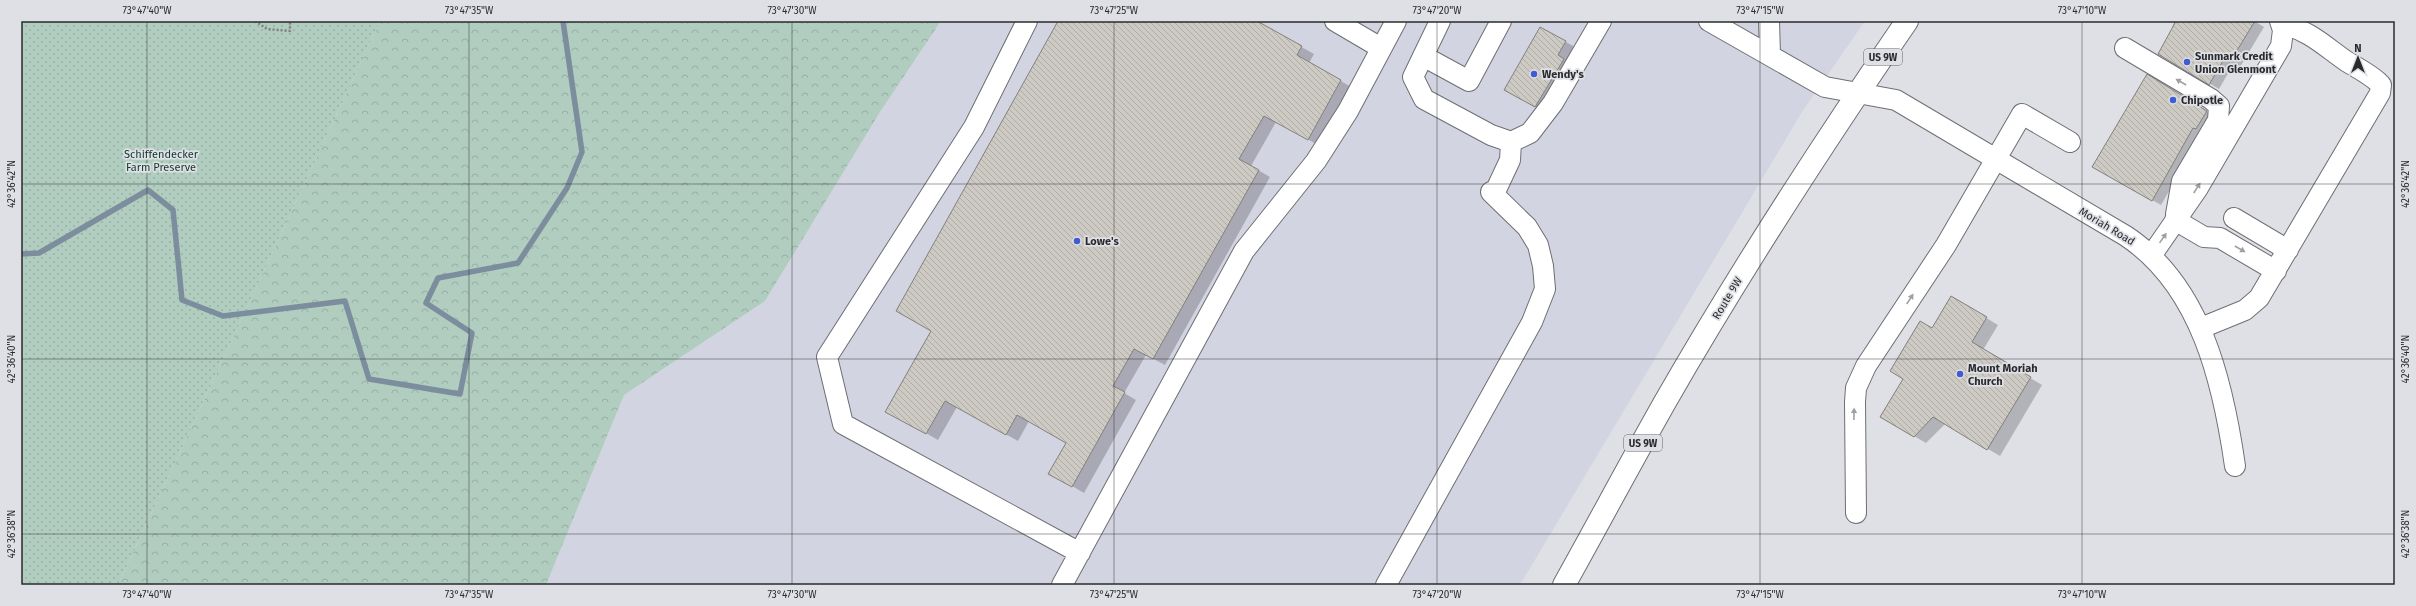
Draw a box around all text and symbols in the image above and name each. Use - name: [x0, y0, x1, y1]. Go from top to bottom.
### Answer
- text: 73°47'40"W: [122, 5, 172, 17]
- text: 73°47'35"W: [445, 5, 494, 17]
- text: 73°47'30"W: [767, 5, 817, 17]
- text: 73°47'25"W: [1090, 5, 1139, 17]
- text: 73°47'20"W: [1412, 5, 1462, 17]
- text: 73°47'15"W: [1736, 5, 1785, 17]
- text: 73°47'10"W: [2058, 5, 2107, 17]
- north arrow: [2338, 38, 2378, 78]
- text: N: [2354, 42, 2362, 55]
- road number: US 9W: [1864, 49, 1902, 65]
- place label: Sunmark Credit Union Glenmont: [2195, 50, 2277, 76]
- marker: Sunmark Credit Union Glenmont: [2182, 57, 2192, 67]
- place label: Wendy's: [1542, 68, 1584, 81]
- marker: Wendy's: [1529, 69, 1539, 79]
- one-way arrow: [2175, 78, 2187, 85]
- place label: Chipotle: [2181, 94, 2223, 107]
- marker: Chipotle: [2168, 95, 2178, 105]
- park label: Schiffendecker Farm Preserve: [124, 148, 199, 174]
- text: 42°36'42"N: [6, 160, 18, 208]
- text: 42°36'42"N: [2400, 160, 2412, 208]
- one-way arrow: [2194, 182, 2201, 194]
- street label: Moriah Road: [2076, 205, 2137, 248]
- one-way arrow: [2159, 233, 2167, 243]
- place label: Lowe's: [1085, 235, 1120, 248]
- marker: Lowe's: [1072, 236, 1082, 246]
- one-way arrow: [2234, 246, 2246, 253]
- street label: Route 9W: [1710, 275, 1745, 322]
- one-way arrow: [1906, 294, 1914, 304]
- text: 42°36'40"N: [6, 335, 18, 383]
- text: 42°36'40"N: [2400, 335, 2412, 383]
- place label: Mount Moriah Church: [1968, 362, 2038, 388]
- marker: Mount Moriah Church: [1955, 369, 1965, 379]
- one-way arrow: [1851, 407, 1857, 420]
- road number: US 9W: [1624, 435, 1662, 451]
- text: 42°36'38"N: [6, 510, 18, 558]
- text: 42°36'38"N: [2400, 510, 2412, 558]
- text: 73°47'40"W: [122, 589, 172, 601]
- text: 73°47'35"W: [445, 589, 494, 601]
- text: 73°47'30"W: [767, 589, 817, 601]
- text: 73°47'25"W: [1090, 589, 1139, 601]
- text: 73°47'20"W: [1412, 589, 1462, 601]
- text: 73°47'15"W: [1736, 589, 1785, 601]
- text: 73°47'10"W: [2058, 589, 2107, 601]

